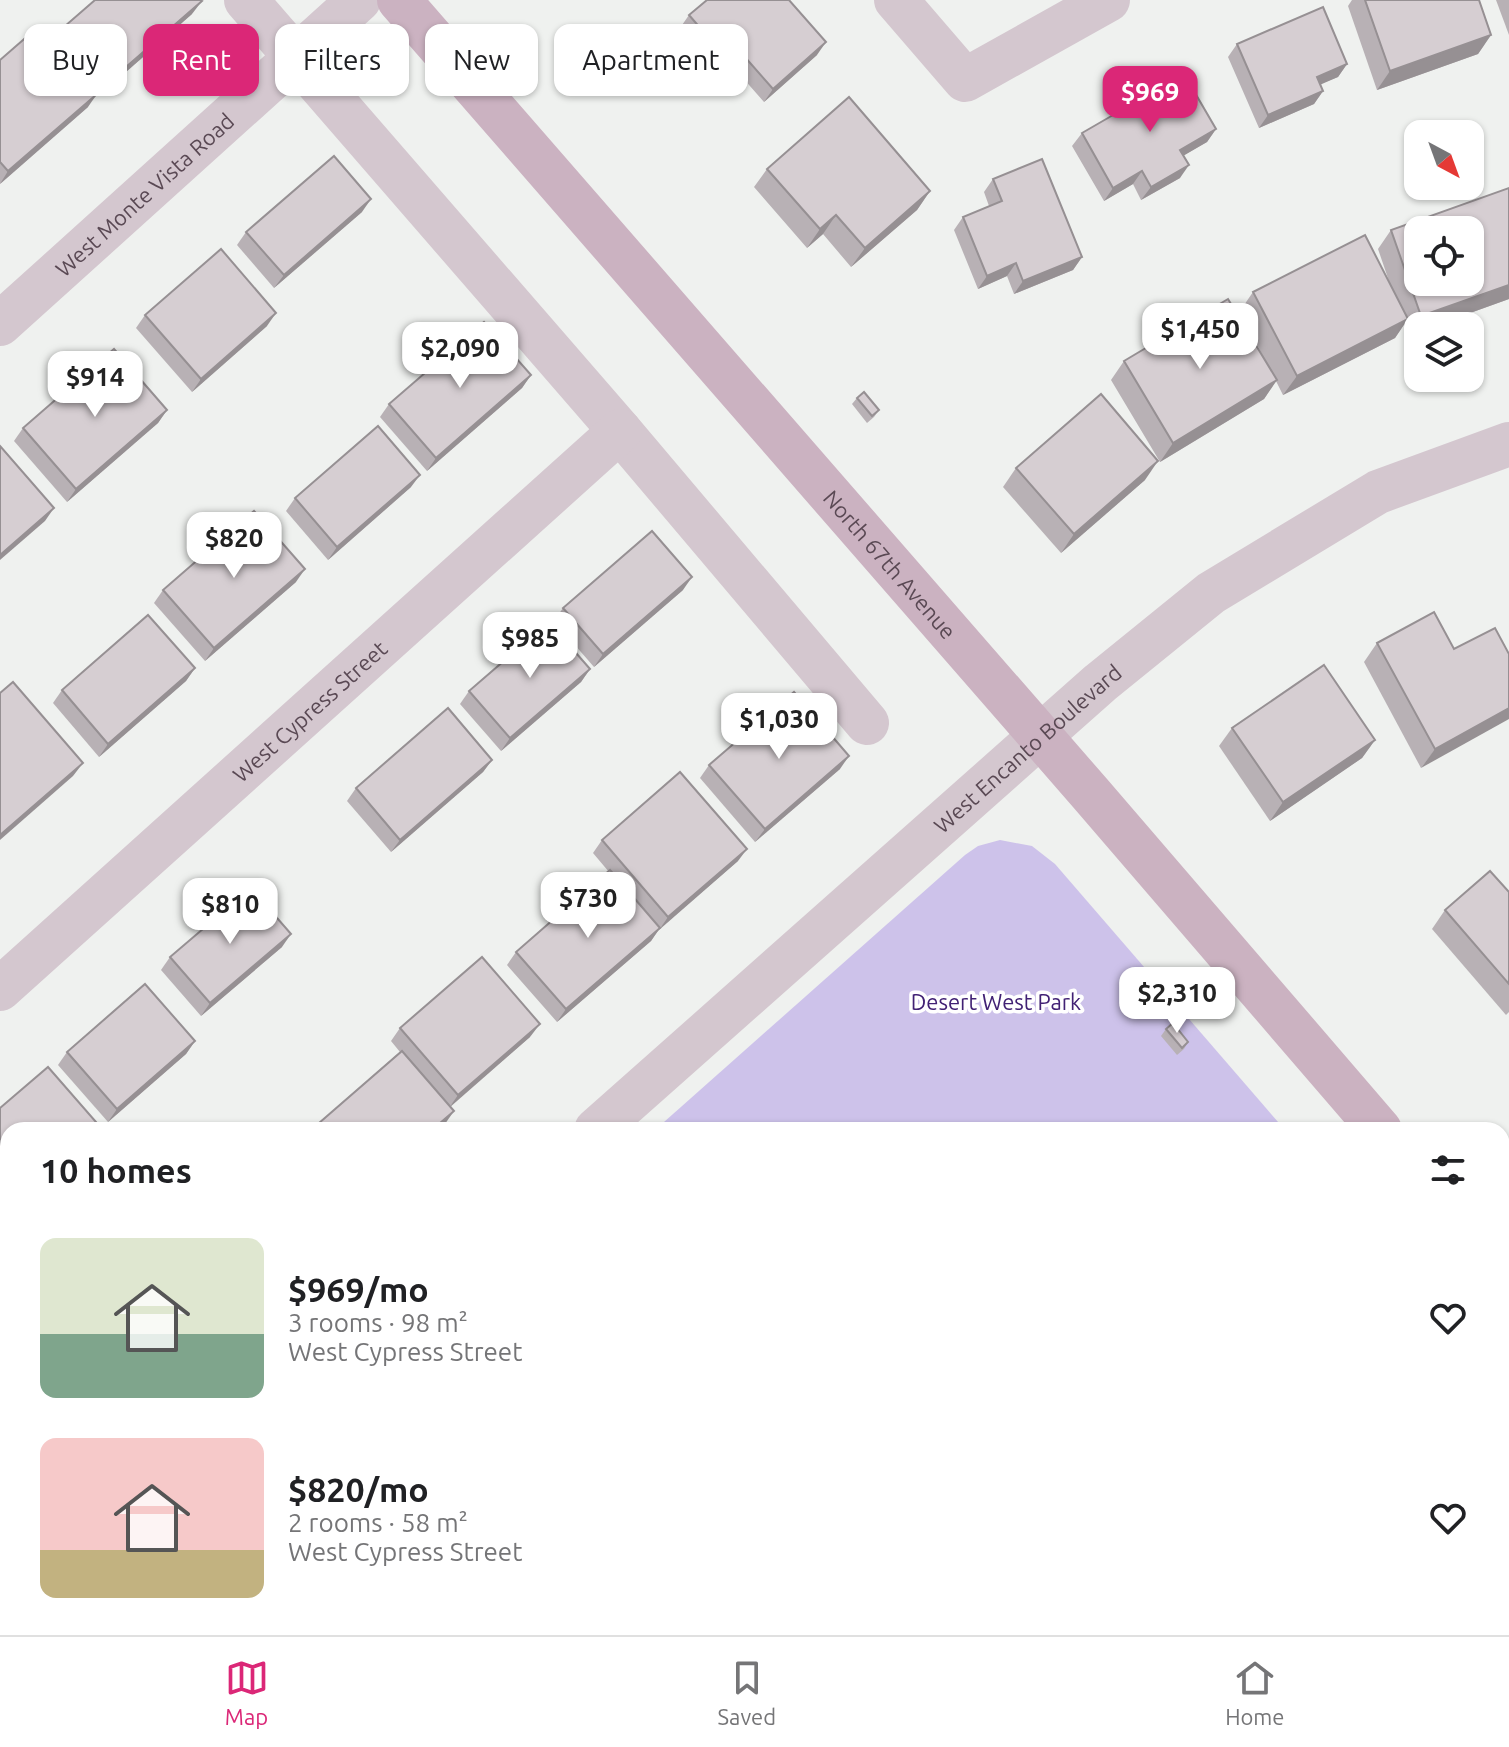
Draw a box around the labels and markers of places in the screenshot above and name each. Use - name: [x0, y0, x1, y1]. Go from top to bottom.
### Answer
- pin: $969: [1103, 66, 1197, 134]
- pin: $1,450: [1135, 303, 1265, 371]
- pin: $2,090: [395, 322, 525, 390]
- pin: $914: [48, 351, 142, 419]
- pin: $820: [187, 512, 281, 580]
- pin: $985: [483, 612, 577, 680]
- pin: $1,030: [714, 693, 844, 761]
- pin: $730: [541, 872, 635, 940]
- pin: $810: [183, 878, 277, 946]
- pin: $2,310: [1112, 967, 1242, 1035]

